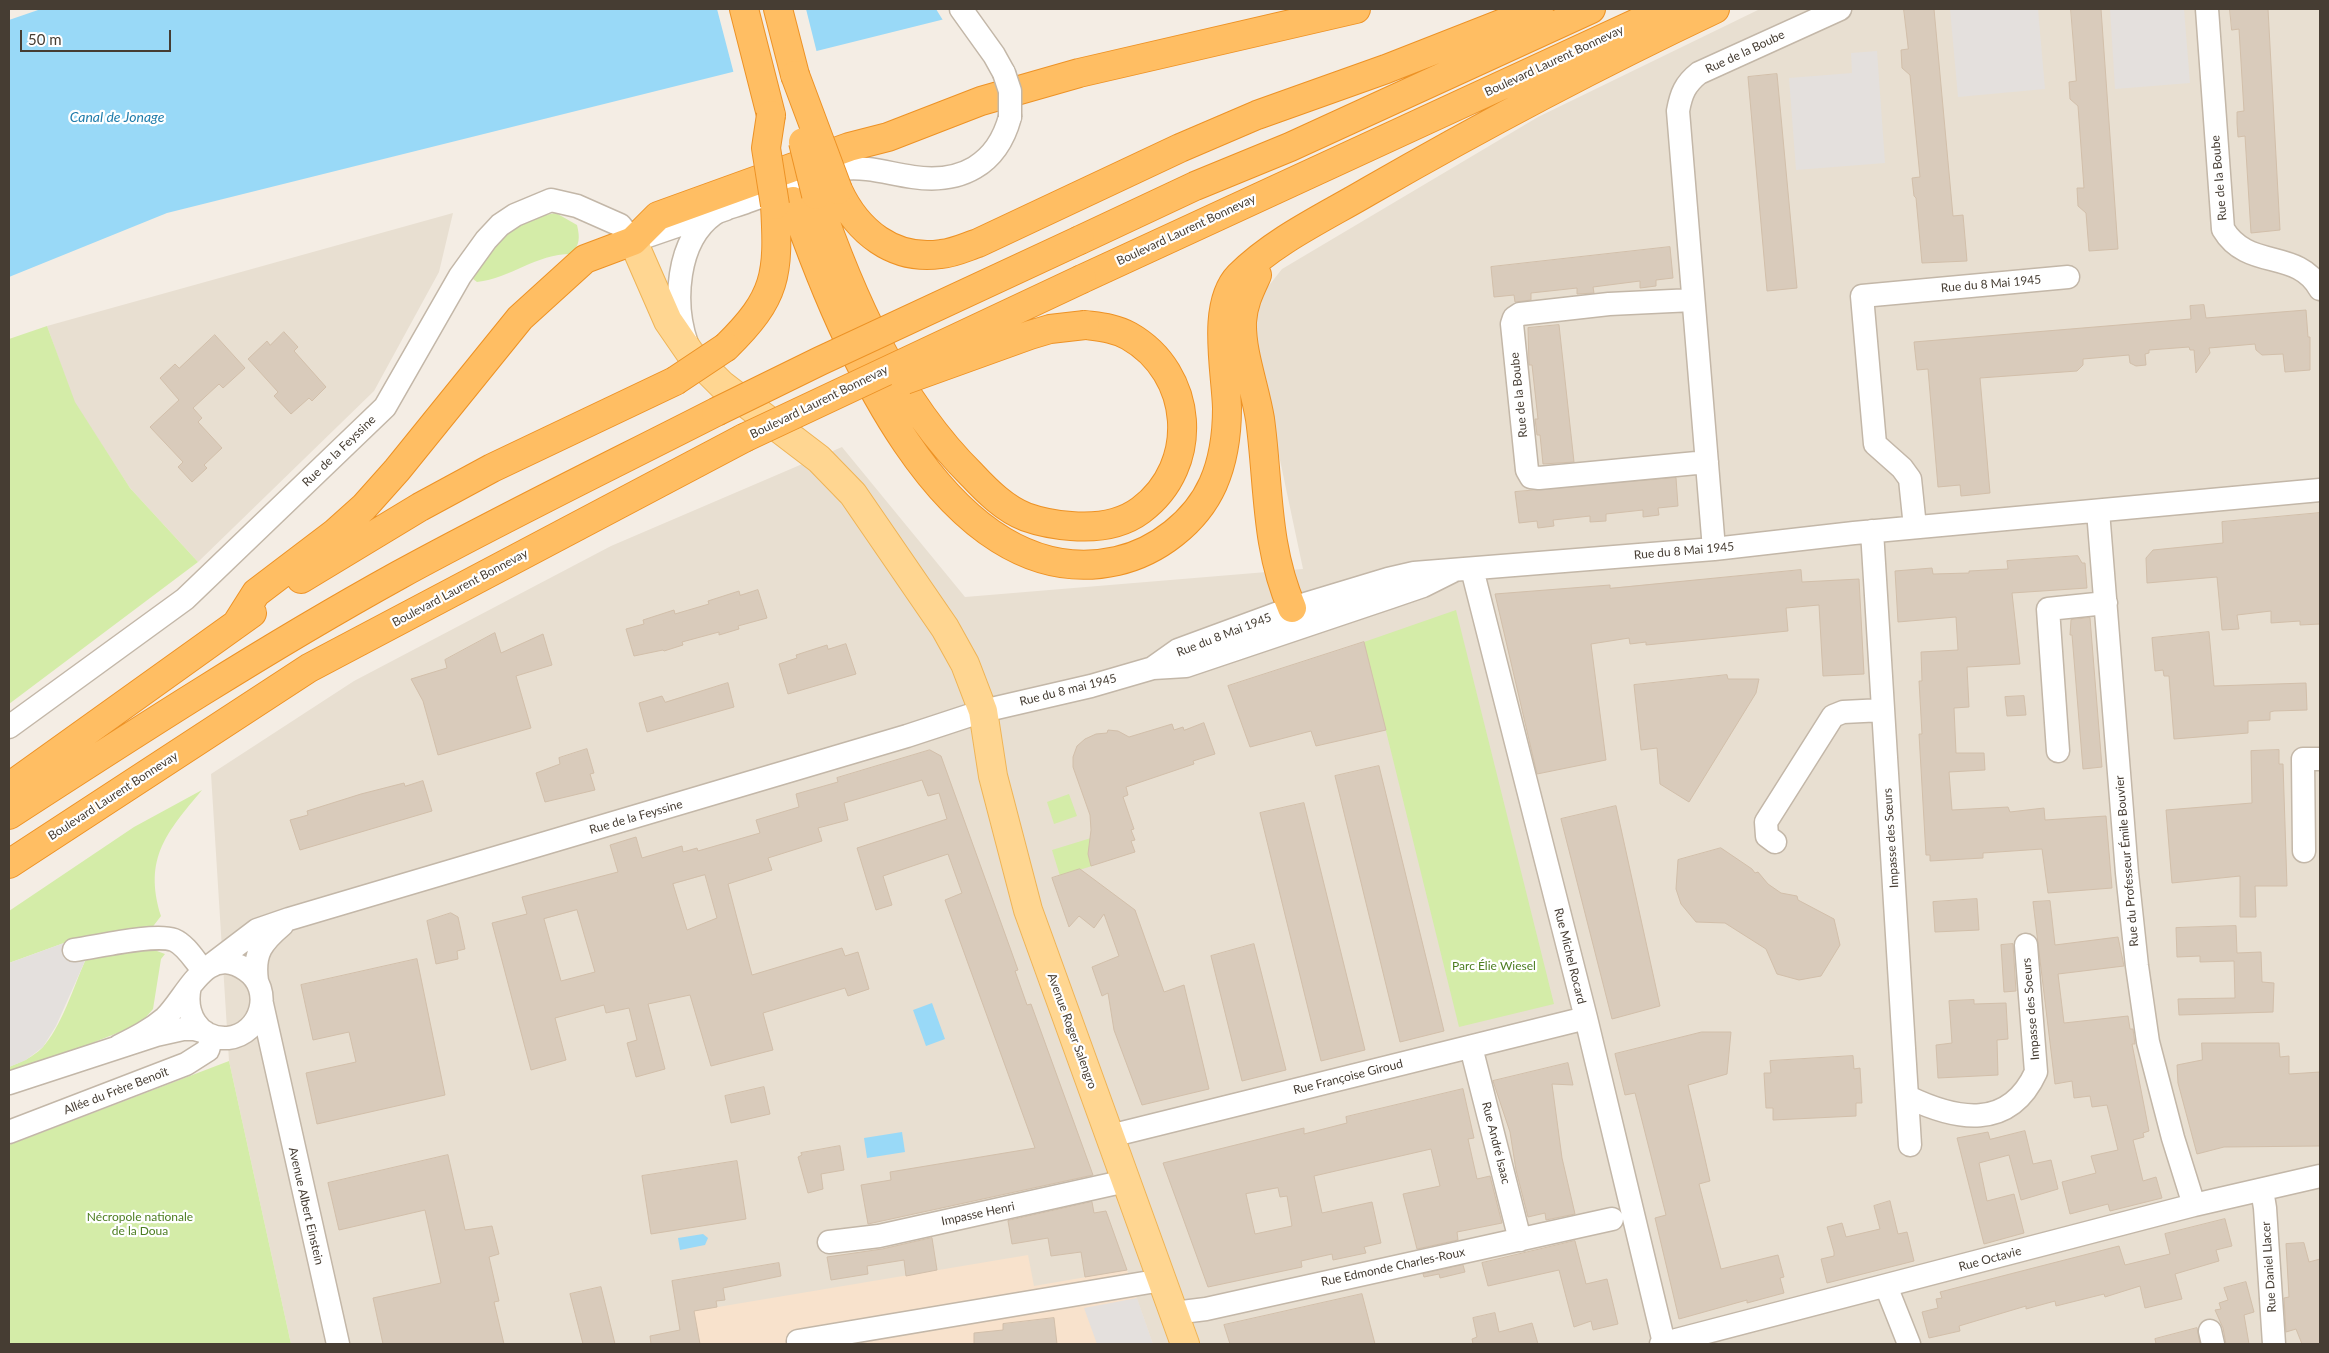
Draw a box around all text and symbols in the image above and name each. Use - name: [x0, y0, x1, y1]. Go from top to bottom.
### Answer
- scale bar: [22, 20, 174, 52]
- street label: Boulevard Laurent Bonnevay: [1482, 22, 1626, 100]
- street label: Rue de la Boube: [1703, 27, 1787, 77]
- text: 50 m: [28, 30, 62, 48]
- water label: Canal de Jonage: [70, 109, 164, 125]
- street label: Rue de la Boube: [2208, 135, 2230, 221]
- street label: Boulevard Laurent Bonnevay: [1114, 191, 1258, 269]
- street label: Rue du 8 Mai 1945: [1940, 272, 2042, 296]
- street label: Rue de la Boube: [1507, 352, 1531, 438]
- street label: Boulevard Laurent Bonnevay: [748, 362, 890, 442]
- street label: Rue de la Feyssine: [299, 412, 379, 490]
- street label: Rue du 8 Mai 1945: [1633, 539, 1735, 563]
- street label: Boulevard Laurent Bonnevay: [390, 546, 530, 630]
- street label: Rue du 8 Mai 1945: [1174, 610, 1274, 660]
- street label: Rue du 8 mai 1945: [1018, 671, 1118, 709]
- street label: Boulevard Laurent Bonnevay: [46, 749, 180, 843]
- street label: Rue du Professeur Émile Bouvier: [2112, 775, 2142, 947]
- street label: Impasse des Sœurs: [1880, 788, 1902, 888]
- street label: Rue de la Feyssine: [588, 797, 684, 837]
- street label: Rue Michel Rocard: [1551, 906, 1589, 1006]
- street label: Impasse des Soeurs: [2019, 957, 2043, 1061]
- park label: Parc Élie Wiesel: [1452, 959, 1536, 973]
- street label: Avenue Roger Salengro: [1044, 971, 1100, 1091]
- street label: Rue Françoise Giroud: [1292, 1056, 1404, 1098]
- street label: Allée du Frère Benoît: [62, 1064, 170, 1118]
- street label: Rue André Isaac: [1479, 1100, 1513, 1186]
- street label: Avenue Albert Einstein: [285, 1146, 327, 1266]
- street label: Impasse Henri: [940, 1199, 1016, 1229]
- park label: Nécropole nationale de la Doua: [87, 1210, 193, 1238]
- street label: Rue Daniel Llacer: [2259, 1221, 2279, 1313]
- street label: Rue Octavie: [1957, 1244, 2023, 1274]
- street label: Rue Edmonde Charles-Roux: [1320, 1245, 1466, 1289]

